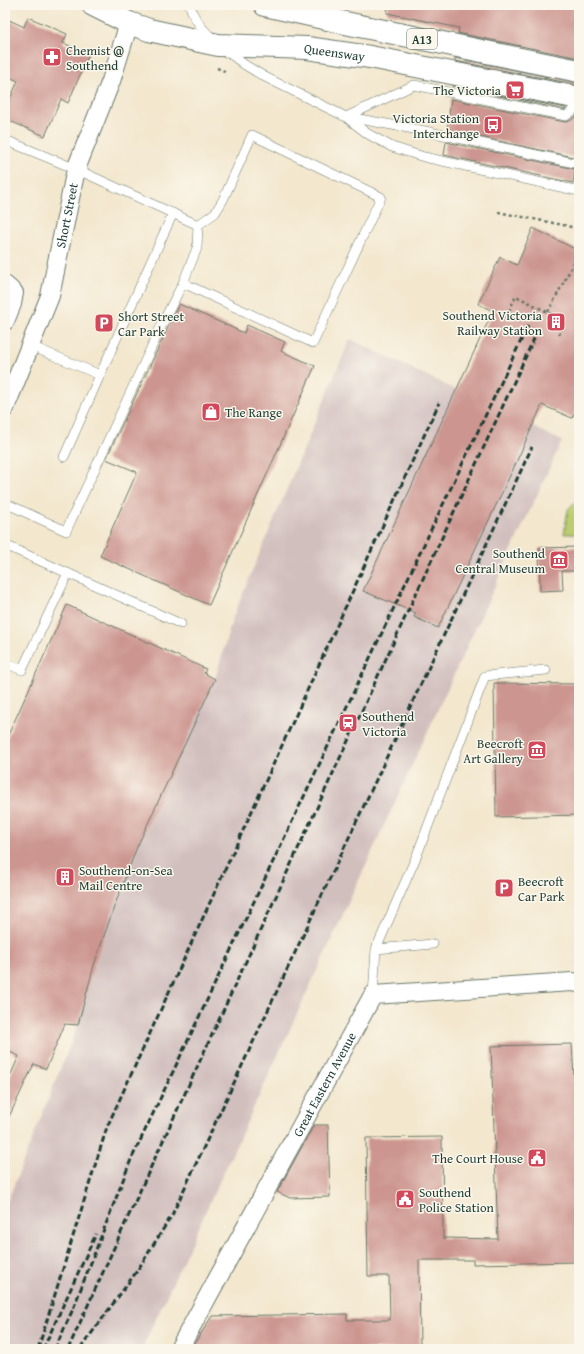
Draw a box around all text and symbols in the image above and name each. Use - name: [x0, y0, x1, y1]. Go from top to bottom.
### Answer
- road number: A13: [407, 29, 437, 49]
- street label: Queensway: [303, 38, 367, 66]
- place label: Chemist @ Southend: [66, 41, 124, 75]
- pharmacy icon: Chemist @ Southend: [41, 46, 63, 68]
- supermarket icon: The Victoria: [504, 79, 526, 101]
- place label: The Victoria: [433, 81, 502, 100]
- place label: Victoria Station Interchange: [393, 109, 480, 143]
- bus stop icon: Victoria Station Interchange: [482, 114, 504, 136]
- street label: Short Street: [51, 181, 83, 250]
- place label: Southend Victoria Railway Station: [443, 306, 543, 340]
- place label: Short Street Car Park: [118, 307, 184, 341]
- building icon: Southend Victoria Railway Station: [545, 311, 567, 333]
- parking icon: Short Street Car Park: [93, 312, 115, 334]
- shop icon: The Range: [200, 401, 222, 423]
- place label: The Range: [225, 403, 282, 422]
- place label: Southend Central Museum: [455, 544, 545, 578]
- museum icon: Southend Central Museum: [548, 549, 570, 571]
- place label: Southend Victoria: [362, 707, 414, 741]
- station icon: Southend Victoria: [337, 712, 359, 734]
- place label: Beecroft Art Gallery: [463, 734, 524, 768]
- museum icon: Beecroft Art Gallery: [526, 739, 548, 761]
- place label: Southend-on-Sea Mail Centre: [79, 861, 174, 895]
- building icon: Southend-on-Sea Mail Centre: [54, 866, 76, 888]
- place label: Beecroft Car Park: [518, 872, 565, 906]
- parking icon: Beecroft Car Park: [493, 877, 515, 899]
- street label: Great Eastern Avenue: [288, 1028, 361, 1140]
- public building icon: The Court House: [526, 1147, 548, 1169]
- place label: The Court House: [432, 1149, 523, 1168]
- place label: Southend Police Station: [419, 1183, 495, 1217]
- public building icon: Southend Police Station: [394, 1188, 416, 1210]

